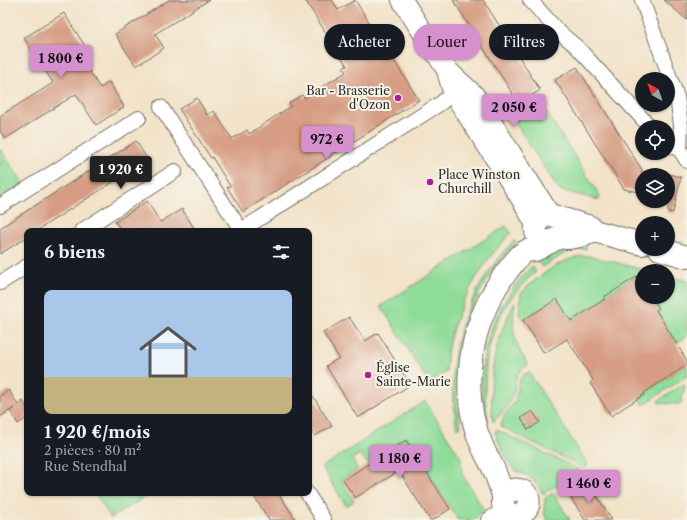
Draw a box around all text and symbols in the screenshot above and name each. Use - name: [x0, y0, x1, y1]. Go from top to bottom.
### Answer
- chip: Acheter: [324, 24, 405, 60]
- chip: Louer: [413, 24, 481, 60]
- chip: Filtres: [489, 24, 559, 60]
- pin: 1 800 €: [24, 45, 98, 79]
- text: 1 800 €: [38, 50, 84, 66]
- north arrow: [635, 72, 675, 112]
- map controls: [635, 72, 675, 304]
- place label: Bar - Brasserie d'Ozon: [306, 83, 390, 112]
- marker: Bar - Brasserie d'Ozon: [393, 93, 403, 103]
- pin: 2 050 €: [477, 94, 551, 128]
- text: 2 050 €: [491, 99, 537, 115]
- button: locate: [635, 120, 675, 160]
- pin: 972 €: [299, 126, 355, 160]
- text: 972 €: [310, 131, 344, 147]
- pin: 1 920 €: [84, 156, 158, 190]
- text: 1 920 €: [99, 161, 143, 177]
- place label: Place Winston Churchill: [438, 167, 521, 196]
- button: layers: [635, 168, 675, 208]
- marker: Place Winston Churchill: [425, 177, 435, 187]
- button: +: [635, 216, 675, 256]
- icon: filters: [270, 241, 292, 263]
- text: 6 biens: [44, 242, 105, 262]
- button: −: [635, 264, 675, 304]
- icon: home: [132, 316, 204, 388]
- place label: Église Sainte-Marie: [376, 359, 451, 389]
- marker: Église Sainte-Marie: [363, 370, 373, 380]
- text: 1 920 €/mois: [44, 422, 150, 442]
- text: 2 pièces · 80 m²: [44, 442, 141, 458]
- pin: 1 180 €: [363, 445, 437, 479]
- text: 1 180 €: [379, 450, 421, 466]
- text: Rue Stendhal: [44, 458, 127, 474]
- pin: 1 460 €: [552, 470, 626, 504]
- text: 1 460 €: [567, 475, 611, 491]

